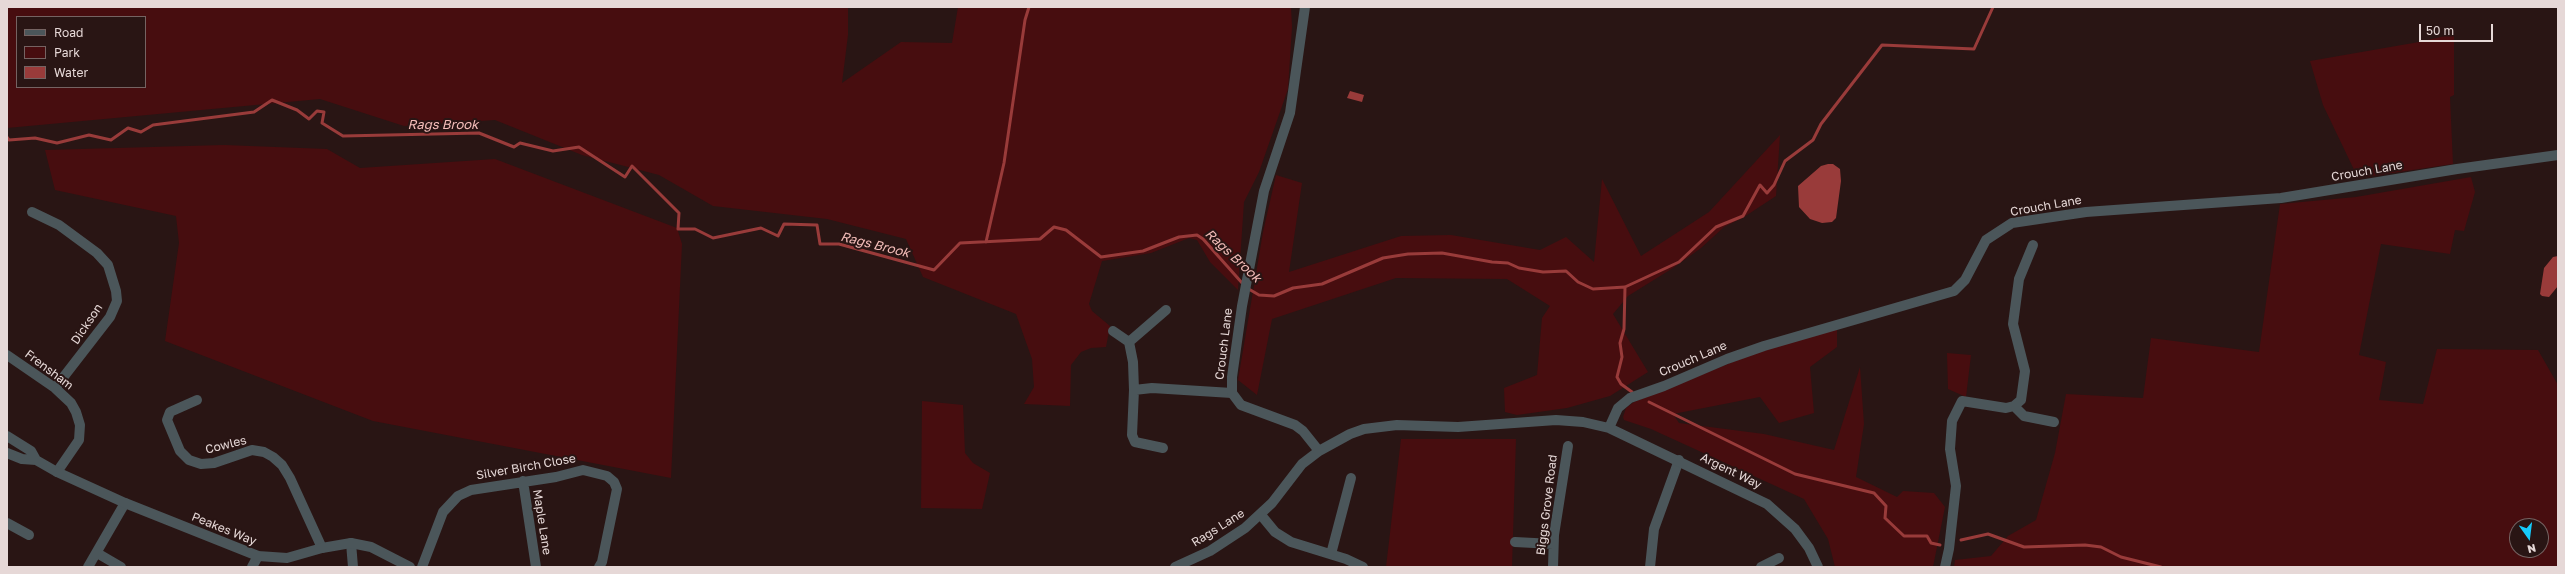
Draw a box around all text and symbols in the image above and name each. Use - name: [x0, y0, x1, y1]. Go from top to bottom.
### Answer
- legend: [16, 16, 146, 88]
- scale bar: [2421, 16, 2495, 42]
- text: 50 m: [2426, 23, 2454, 38]
- text: Road: [54, 25, 83, 40]
- text: Park: [54, 45, 80, 60]
- text: Water: [54, 65, 88, 80]
- water label: Rags Brook: [408, 117, 478, 133]
- street label: Crouch Lane: [2330, 158, 2404, 184]
- street label: Crouch Lane: [2009, 193, 2083, 219]
- water label: Rags Brook: [1202, 226, 1264, 286]
- water label: Rags Brook: [839, 229, 911, 261]
- street label: Dickson: [68, 301, 106, 347]
- street label: Crouch Lane: [1212, 307, 1236, 381]
- street label: Crouch Lane: [1657, 338, 1729, 380]
- street label: Frensham: [22, 347, 76, 393]
- street label: Cowles: [204, 433, 248, 457]
- street label: Argent Way: [1698, 450, 1764, 492]
- street label: Silver Birch Close: [475, 451, 577, 483]
- street label: Biggs Grove Road: [1534, 454, 1560, 556]
- street label: Maple Lane: [530, 488, 554, 556]
- street label: Rags Lane: [1189, 506, 1247, 550]
- street label: Peakes Way: [189, 509, 259, 549]
- north arrow: [2509, 518, 2549, 558]
- text: N: [2526, 542, 2537, 556]

